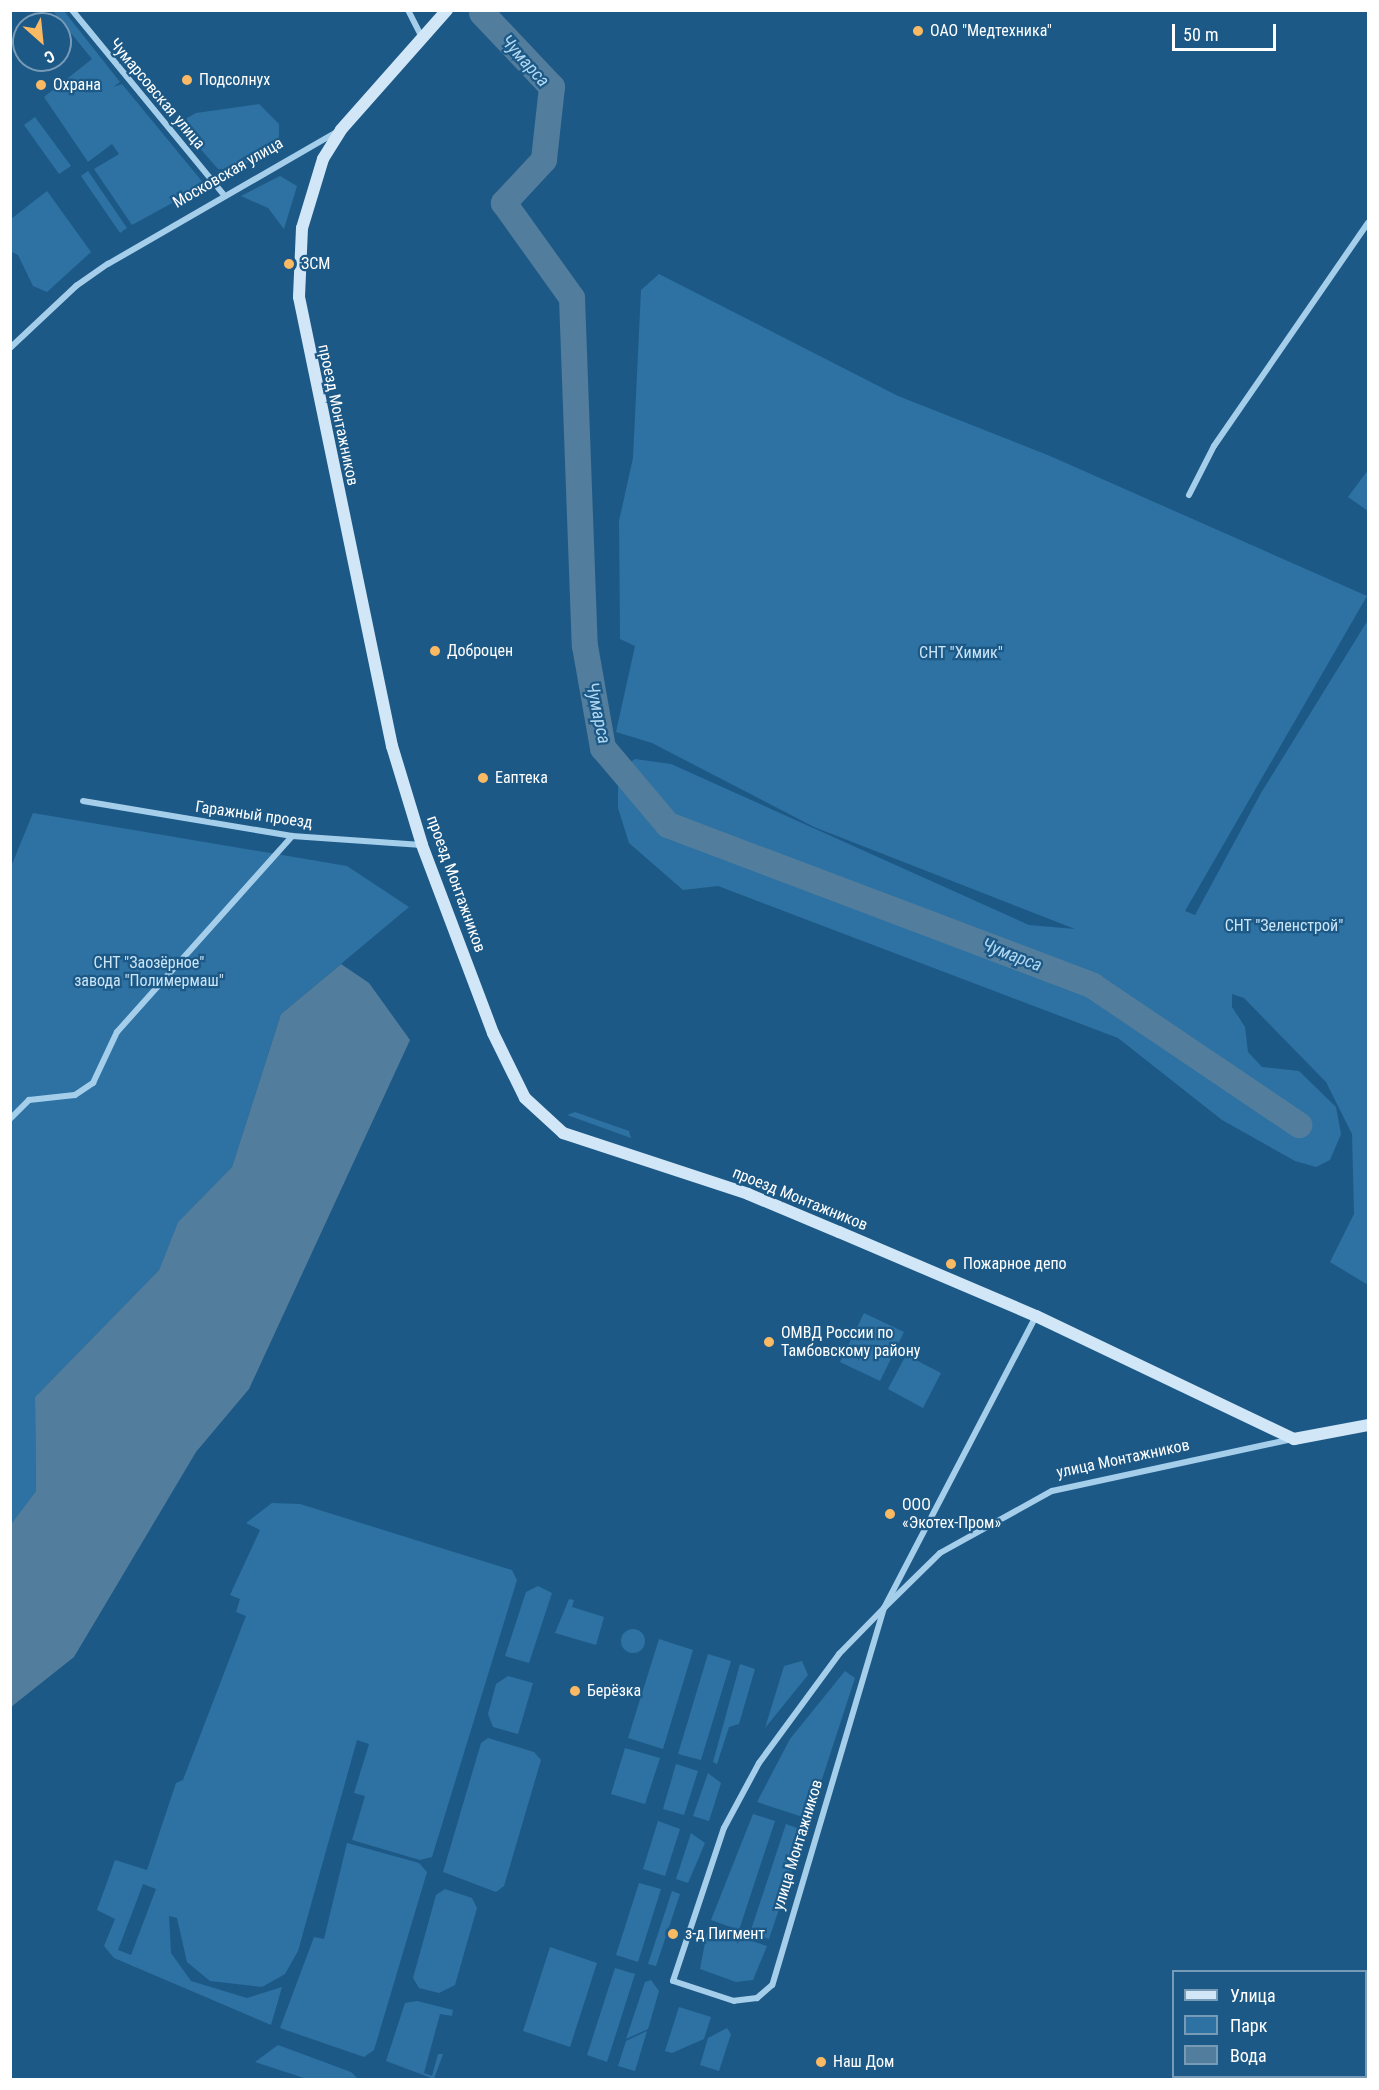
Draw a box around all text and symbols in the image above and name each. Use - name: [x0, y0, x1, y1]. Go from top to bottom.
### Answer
- north arrow: [12, 12, 72, 72]
- scale bar: [1175, 12, 1278, 50]
- place label: ОАО "Медтехника": [930, 21, 1052, 41]
- marker: ОАО "Медтехника": [911, 24, 925, 38]
- text: 50 m: [1183, 24, 1218, 45]
- water label: Чумарса: [496, 31, 554, 91]
- street label: Чумарсовская улица: [105, 35, 209, 153]
- text: С: [41, 46, 58, 67]
- place label: Подсолнух: [199, 70, 270, 90]
- marker: Подсолнух: [180, 73, 194, 87]
- place label: Охрана: [53, 75, 101, 95]
- marker: Охрана: [34, 78, 48, 92]
- street label: Московская улица: [170, 134, 286, 212]
- place label: ЗСМ: [301, 254, 330, 274]
- marker: ЗСМ: [282, 257, 296, 271]
- street label: проезд Монтажников: [314, 343, 362, 487]
- place label: Доброцен: [447, 641, 513, 661]
- park label: СНТ "Химик": [919, 643, 1003, 663]
- marker: Доброцен: [428, 644, 442, 658]
- water label: Чумарса: [581, 680, 615, 746]
- place label: Еаптека: [495, 768, 548, 788]
- marker: Еаптека: [476, 771, 490, 785]
- street label: Гаражный проезд: [194, 797, 314, 833]
- street label: проезд Монтажников: [422, 813, 490, 955]
- park label: СНТ "Зеленстрой": [1225, 916, 1343, 936]
- water label: Чумарса: [979, 934, 1045, 976]
- park label: СНТ "Заозёрное" завода "Полимермаш": [74, 953, 224, 991]
- street label: проезд Монтажников: [730, 1163, 870, 1235]
- place label: Пожарное депо: [963, 1254, 1067, 1274]
- marker: Пожарное депо: [944, 1257, 958, 1271]
- place label: ОМВД России по Тамбовскому району: [781, 1323, 920, 1361]
- marker: ОМВД России по Тамбовскому району: [762, 1335, 776, 1349]
- street label: улица Монтажников: [1055, 1436, 1191, 1482]
- place label: ООО «Экотех-Пром»: [902, 1495, 1001, 1533]
- marker: ООО «Экотех-Пром»: [883, 1507, 897, 1521]
- place label: Берёзка: [587, 1681, 641, 1701]
- marker: Берёзка: [568, 1684, 582, 1698]
- street label: улица Монтажников: [769, 1777, 827, 1913]
- place label: з-д Пигмент: [685, 1924, 765, 1944]
- marker: з-д Пигмент: [666, 1927, 680, 1941]
- legend: [1172, 1970, 1367, 2078]
- text: Улица: [1230, 1985, 1276, 2006]
- text: Парк: [1230, 2015, 1267, 2036]
- text: Вода: [1230, 2045, 1267, 2066]
- place label: Наш Дом: [833, 2052, 894, 2072]
- marker: Наш Дом: [814, 2055, 828, 2069]

